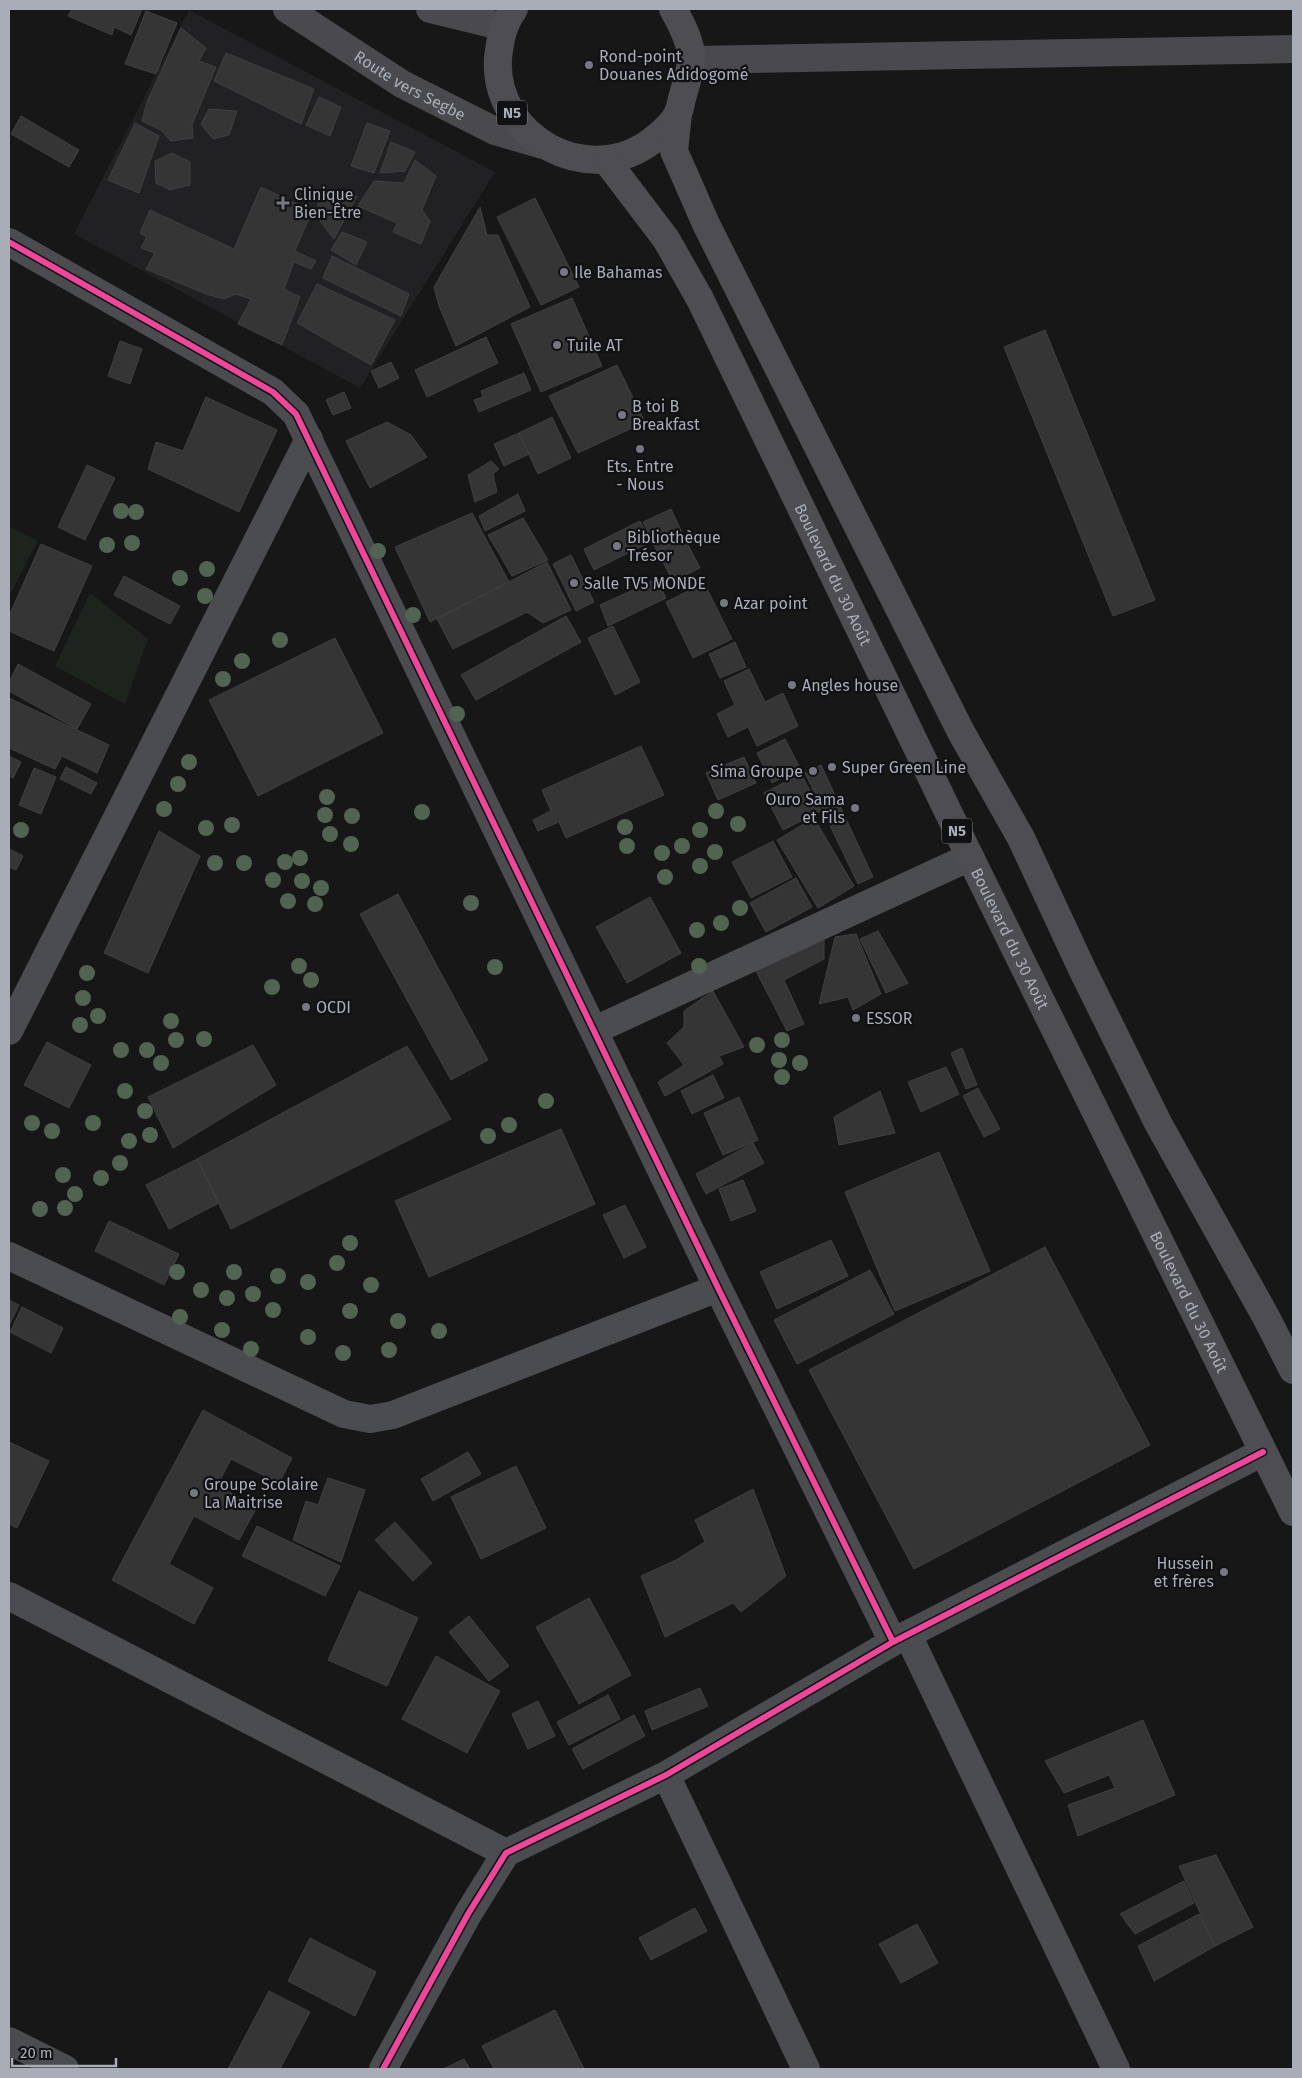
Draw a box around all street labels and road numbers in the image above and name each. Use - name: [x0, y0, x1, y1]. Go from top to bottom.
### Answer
- street label: Route vers Segbe: [351, 46, 469, 124]
- road number: N5: [497, 100, 527, 126]
- street label: Boulevard du 30 Août: [791, 500, 876, 649]
- road number: N5: [942, 818, 972, 844]
- street label: Boulevard du 30 Août: [967, 865, 1053, 1013]
- street label: Boulevard du 30 Août: [1146, 1228, 1232, 1376]

